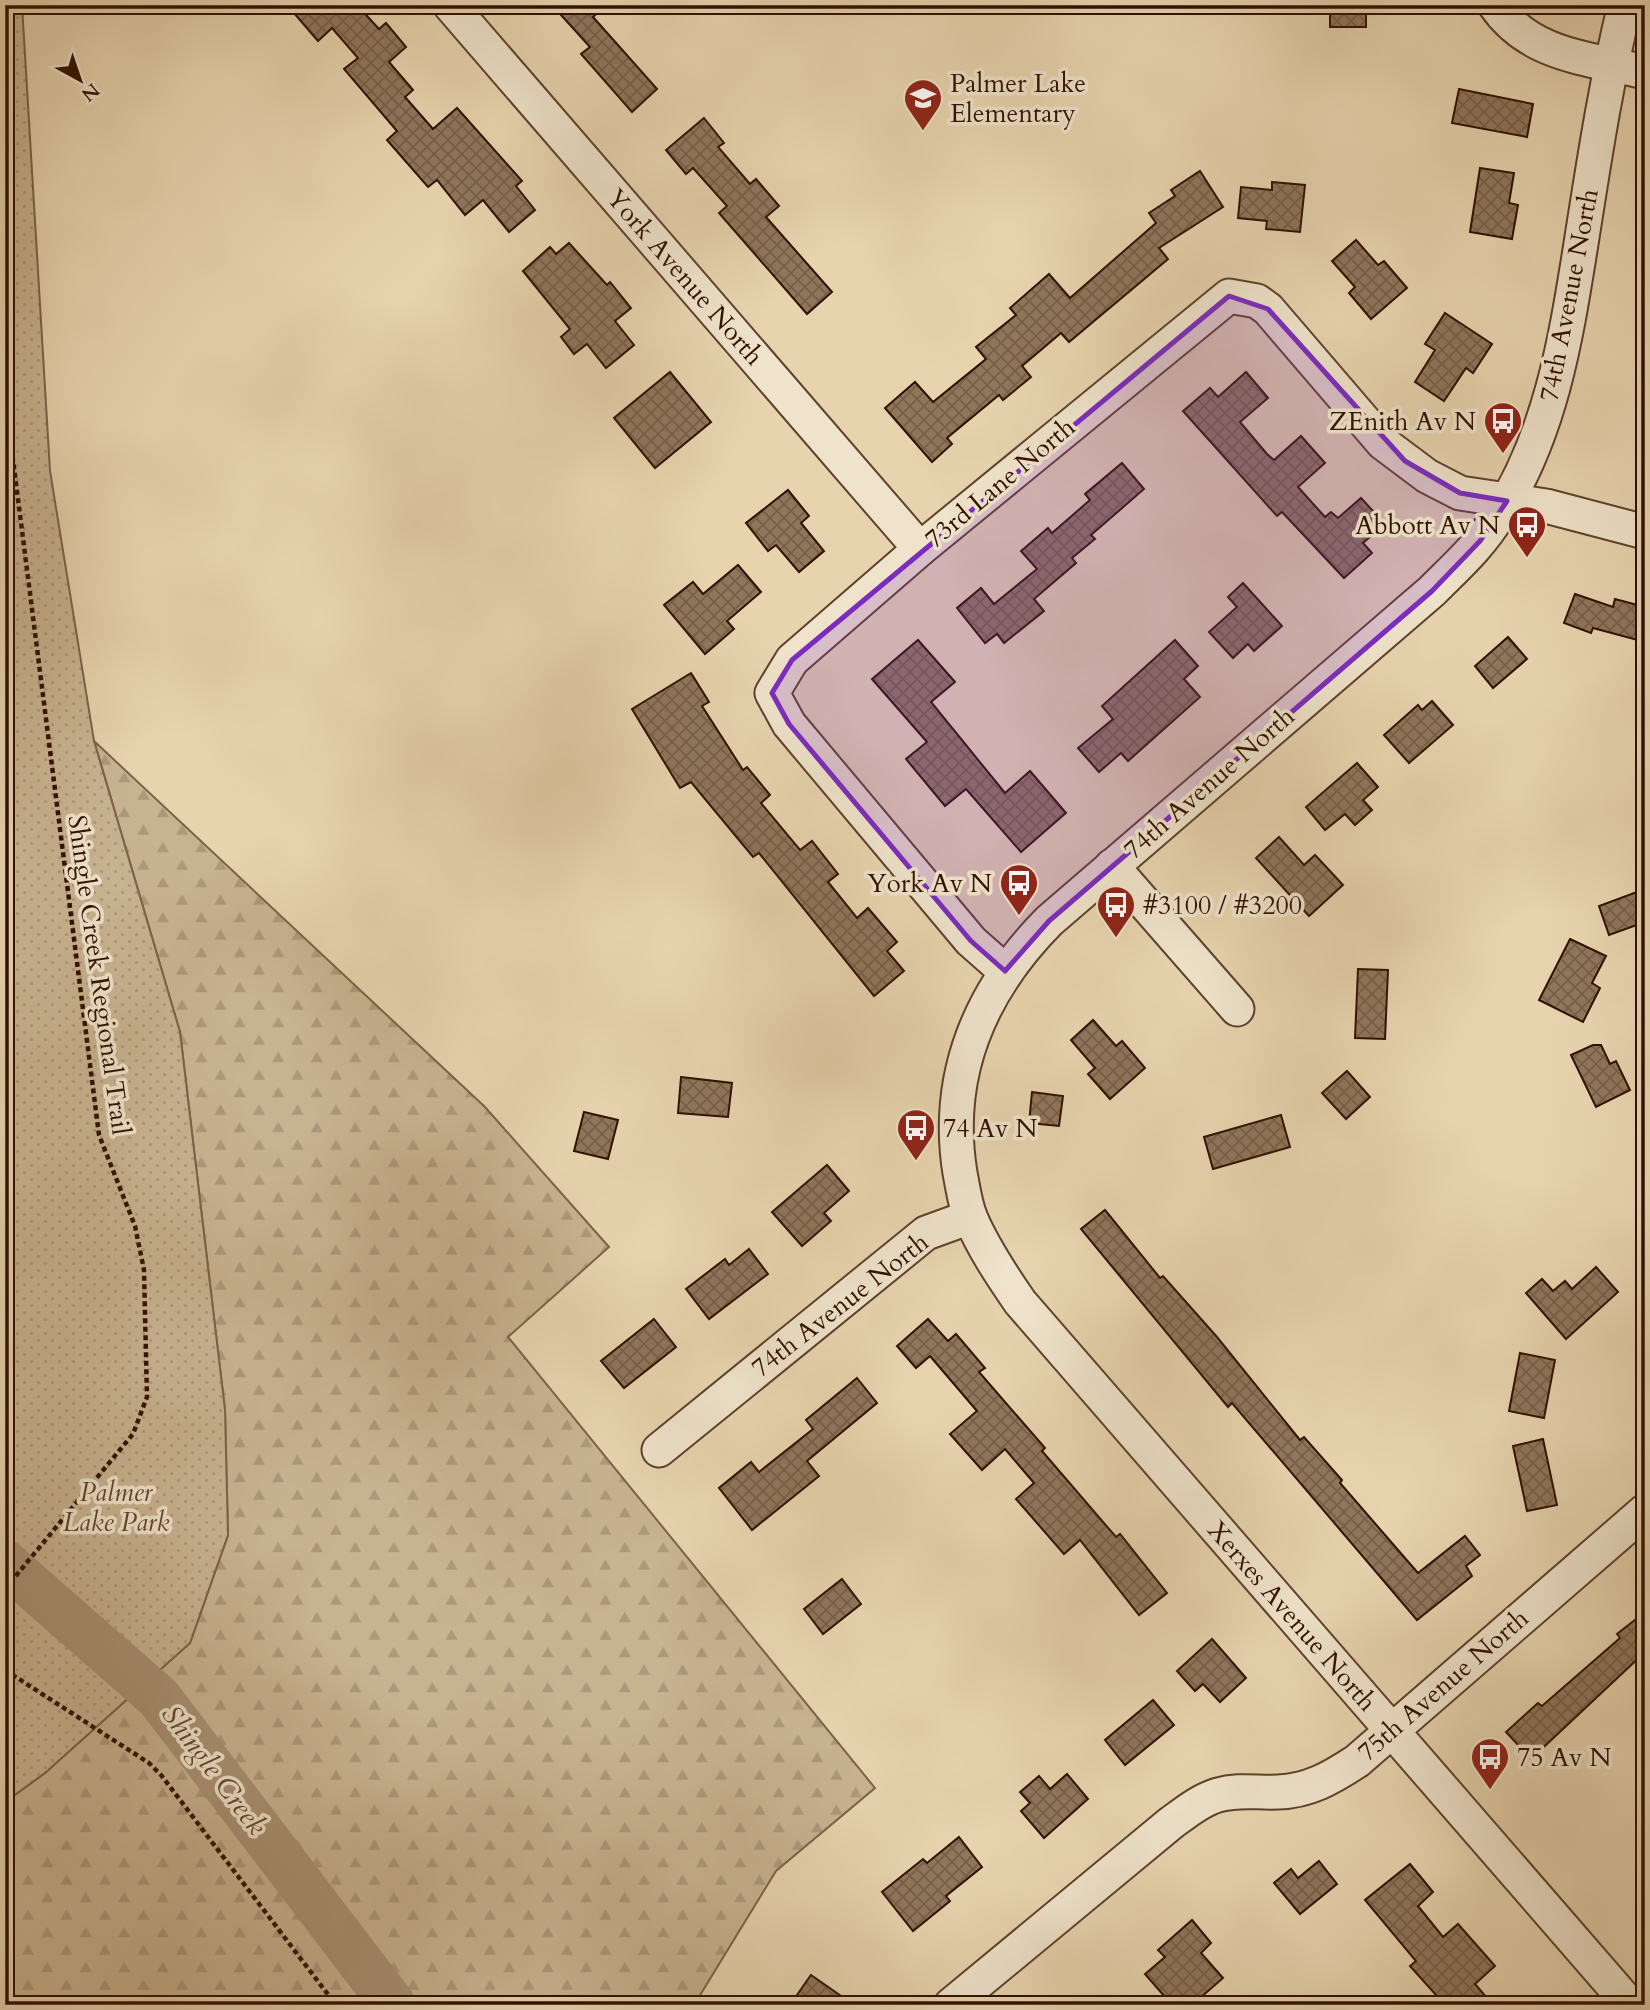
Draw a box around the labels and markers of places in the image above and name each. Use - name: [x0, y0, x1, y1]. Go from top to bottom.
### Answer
- place label: Palmer Lake Elementary: [950, 66, 1086, 131]
- school or university icon: Palmer Lake Elementary: [902, 77, 944, 132]
- bus stop icon: ZEnith Av N: [1482, 400, 1524, 455]
- place label: ZEnith Av N: [1329, 404, 1476, 439]
- bus stop icon: Abbott Av N: [1506, 504, 1548, 559]
- place label: Abbott Av N: [1355, 508, 1500, 543]
- bus stop icon: York Av N: [998, 862, 1040, 917]
- place label: York Av N: [867, 866, 992, 901]
- bus stop icon: #3100 / #3200: [1095, 884, 1137, 939]
- place label: #3100 / #3200: [1143, 888, 1302, 923]
- bus stop icon: 74 Av N: [895, 1107, 937, 1162]
- place label: 74 Av N: [943, 1111, 1037, 1146]
- bus stop icon: 75 Av N: [1469, 1736, 1511, 1791]
- place label: 75 Av N: [1517, 1740, 1611, 1775]

